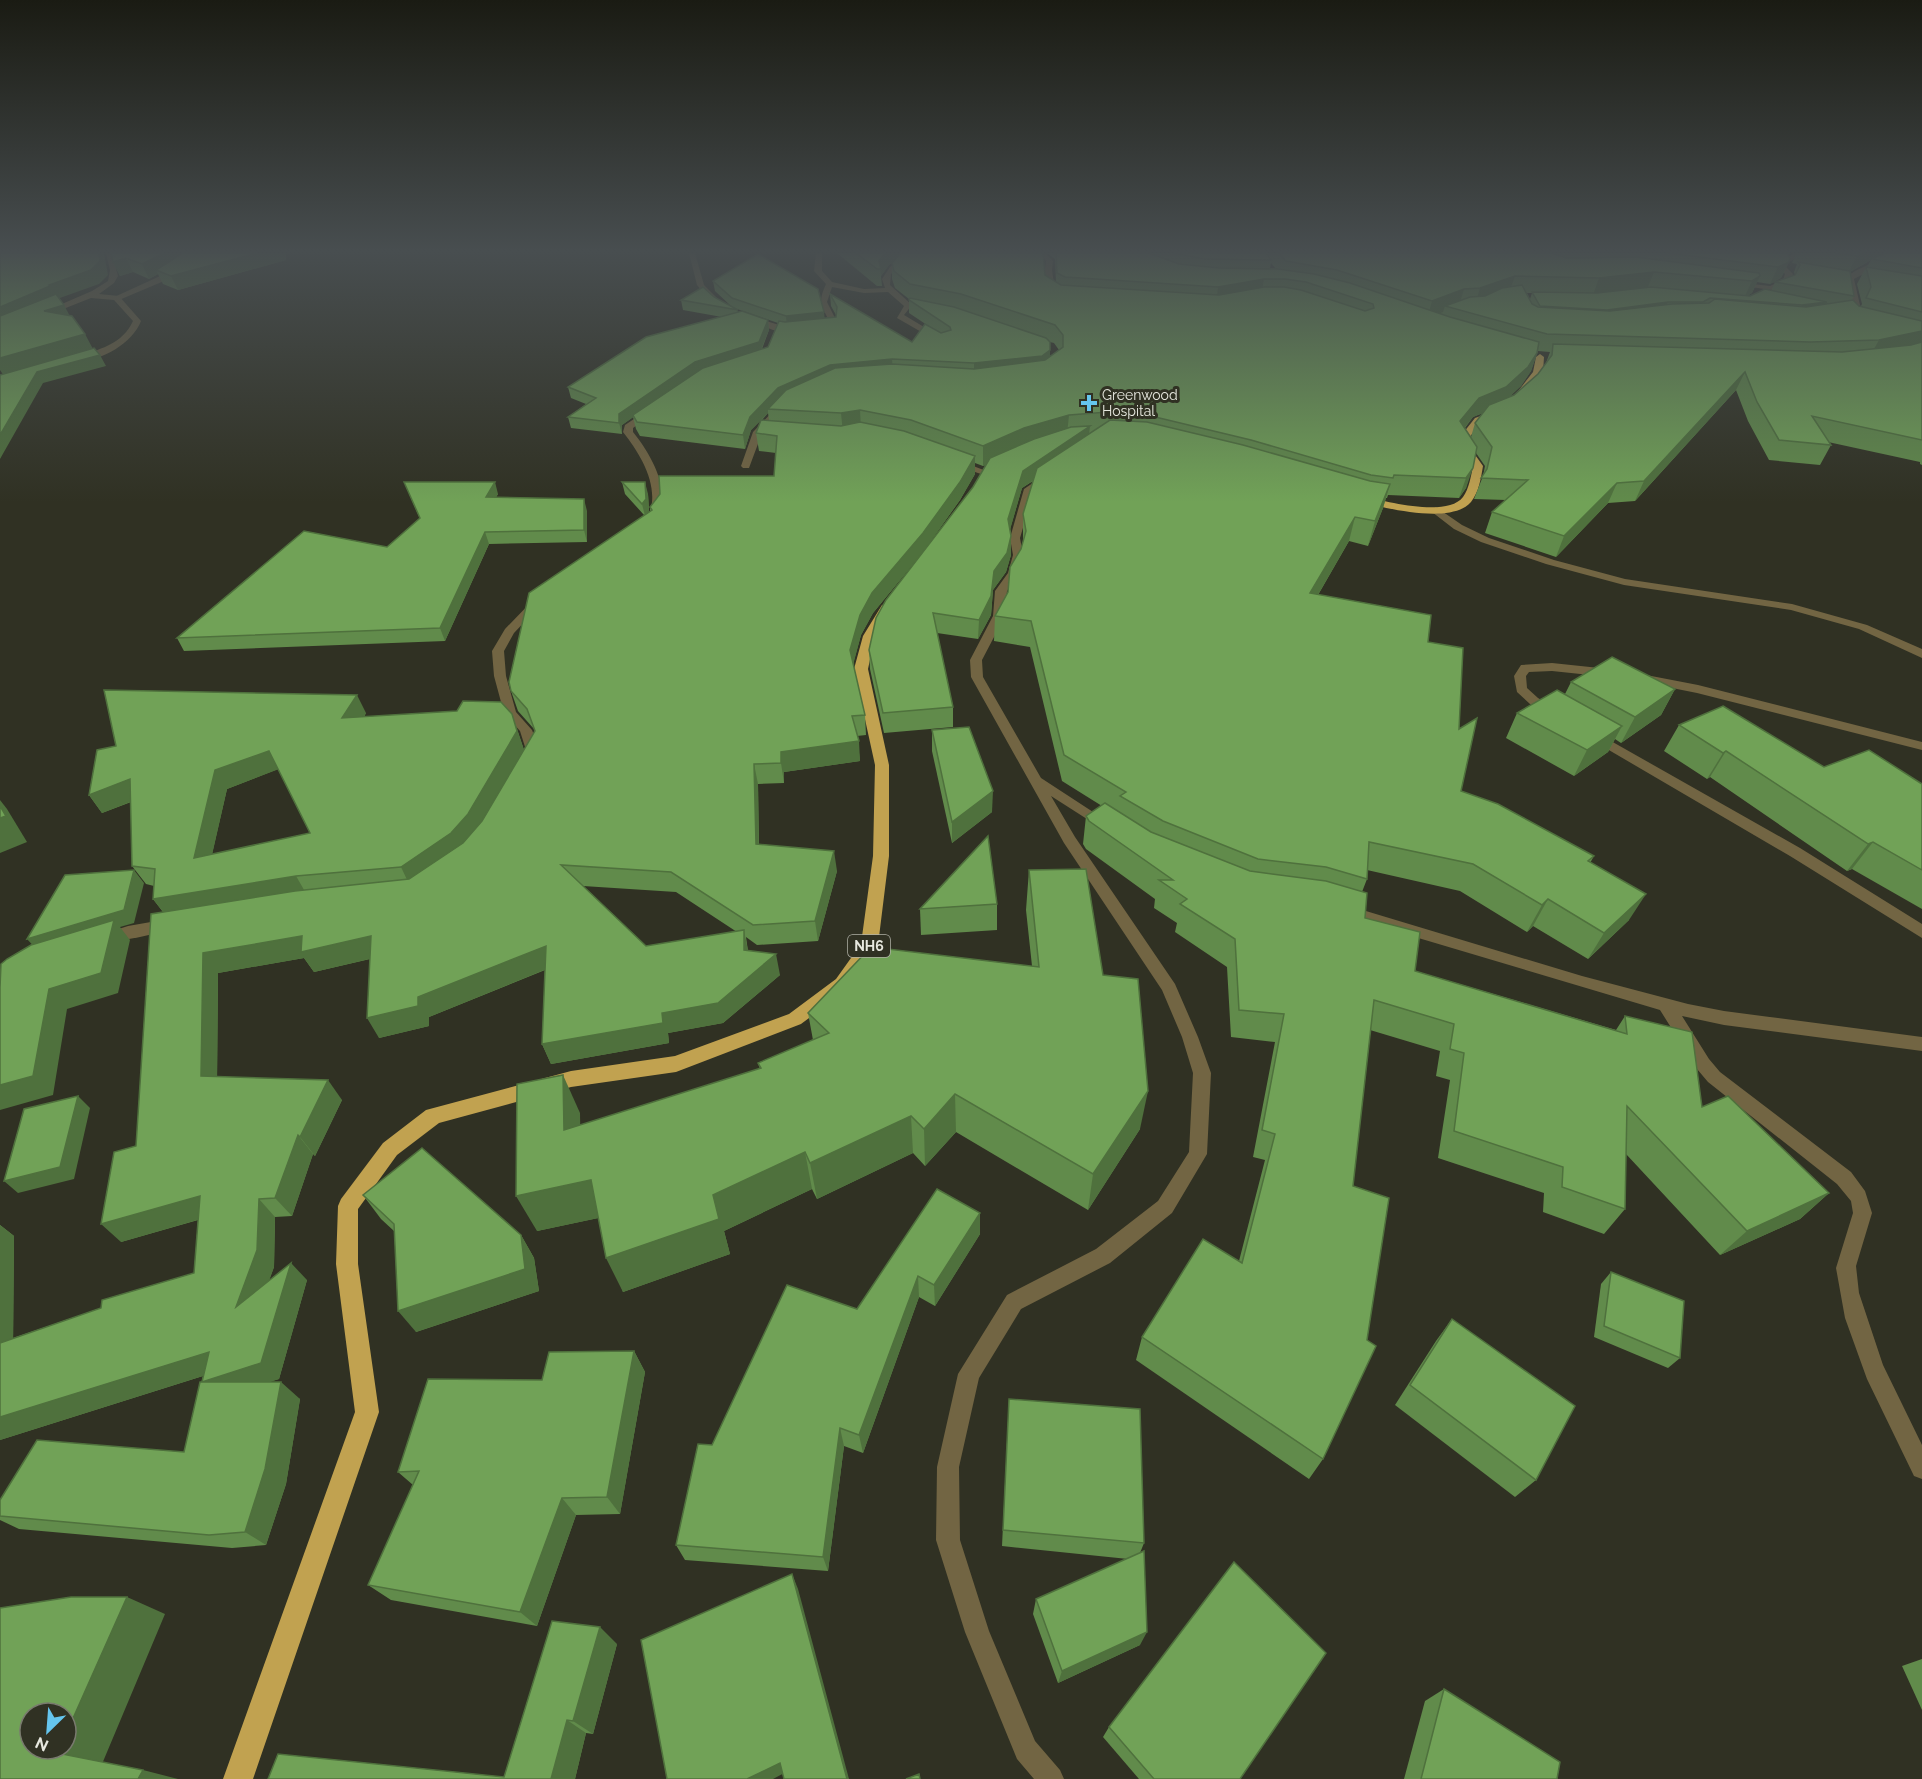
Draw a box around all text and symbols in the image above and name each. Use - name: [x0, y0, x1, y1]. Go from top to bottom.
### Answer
- place label: Greenwood Hospital: [1102, 387, 1178, 419]
- marker: Greenwood Hospital: [1080, 394, 1098, 412]
- road number: NH6: [848, 935, 890, 957]
- north arrow: [18, 1701, 78, 1761]
- text: N: [32, 1733, 51, 1755]

